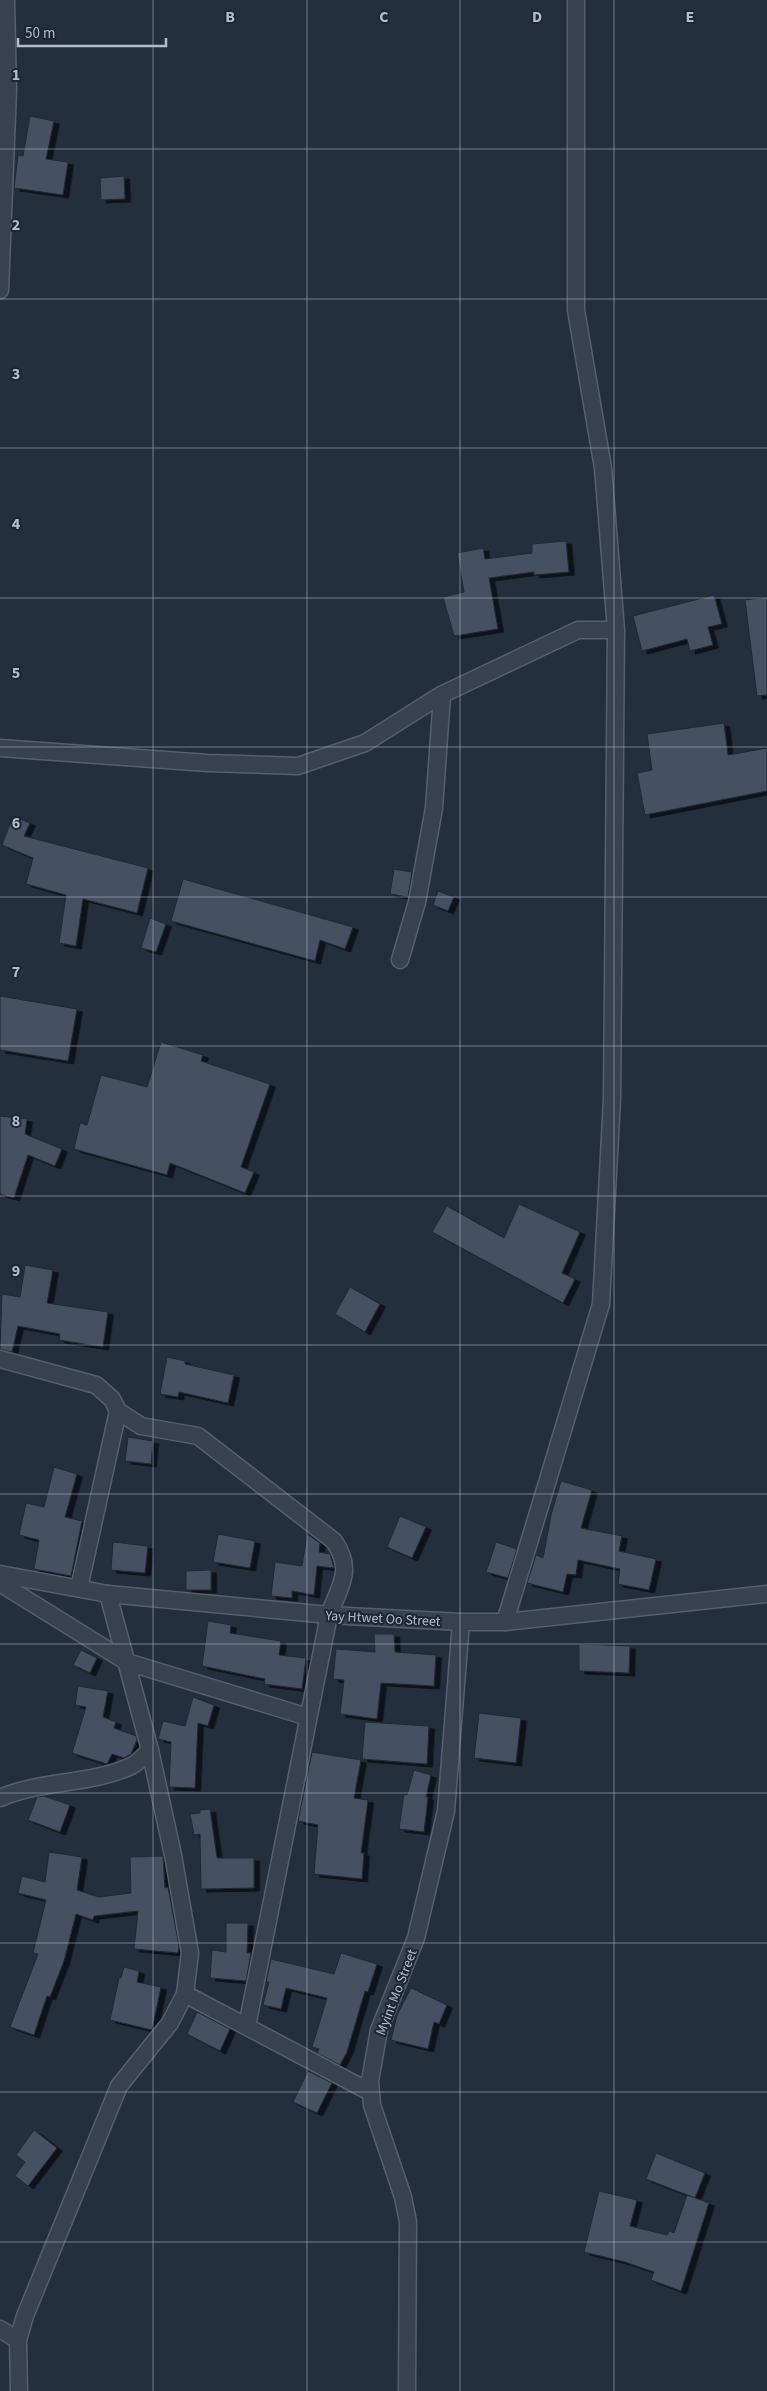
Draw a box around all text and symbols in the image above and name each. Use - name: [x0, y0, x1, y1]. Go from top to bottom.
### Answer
- text: B: [225, 6, 235, 28]
- text: C: [379, 6, 389, 28]
- text: D: [532, 6, 542, 28]
- text: E: [686, 6, 694, 28]
- scale bar: [18, 15, 165, 47]
- text: 50 m: [25, 23, 55, 44]
- text: 1: [12, 64, 20, 86]
- text: 2: [12, 214, 20, 236]
- text: 3: [12, 363, 20, 385]
- text: 4: [12, 513, 21, 535]
- text: 5: [12, 662, 20, 684]
- text: 6: [12, 812, 20, 834]
- text: 7: [12, 961, 20, 983]
- text: 8: [12, 1110, 20, 1132]
- text: 9: [12, 1260, 20, 1282]
- street label: Yay Htwet Oo Street: [324, 1606, 441, 1632]
- street label: Myint Mo Street: [371, 1946, 423, 2038]

